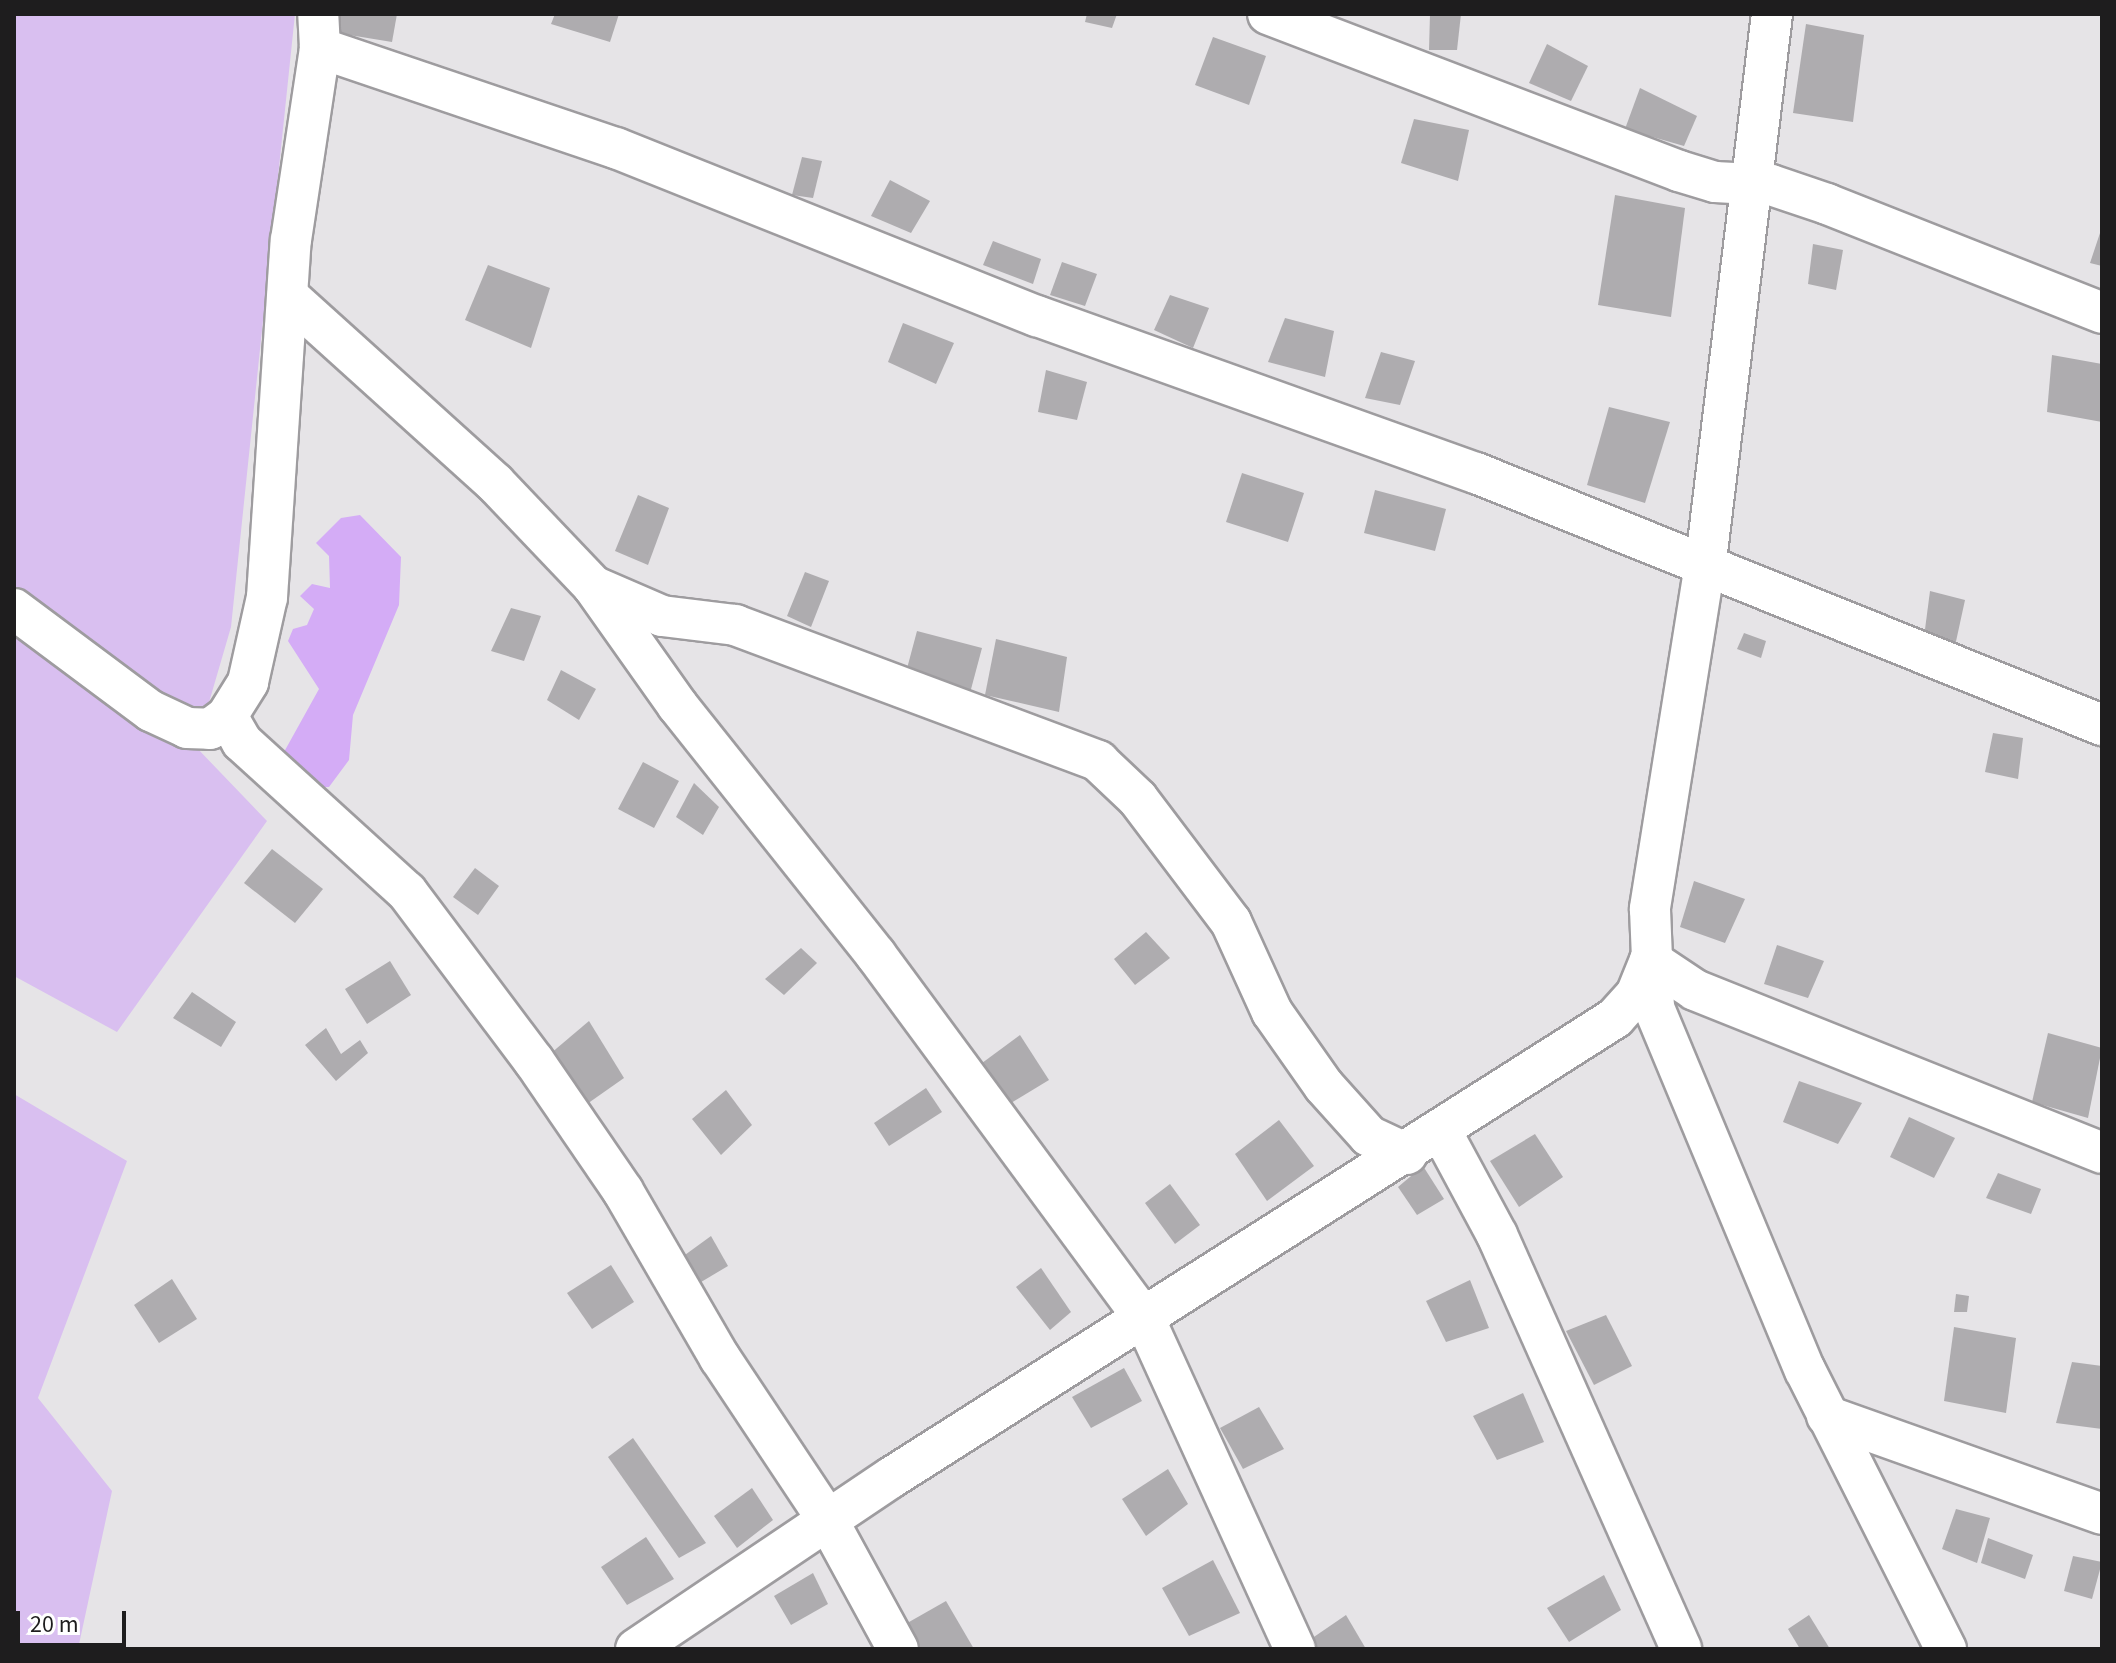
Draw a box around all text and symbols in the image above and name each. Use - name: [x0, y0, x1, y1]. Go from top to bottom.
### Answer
- scale bar: [20, 1595, 130, 1645]
- text: 20 m: [30, 1607, 79, 1642]

